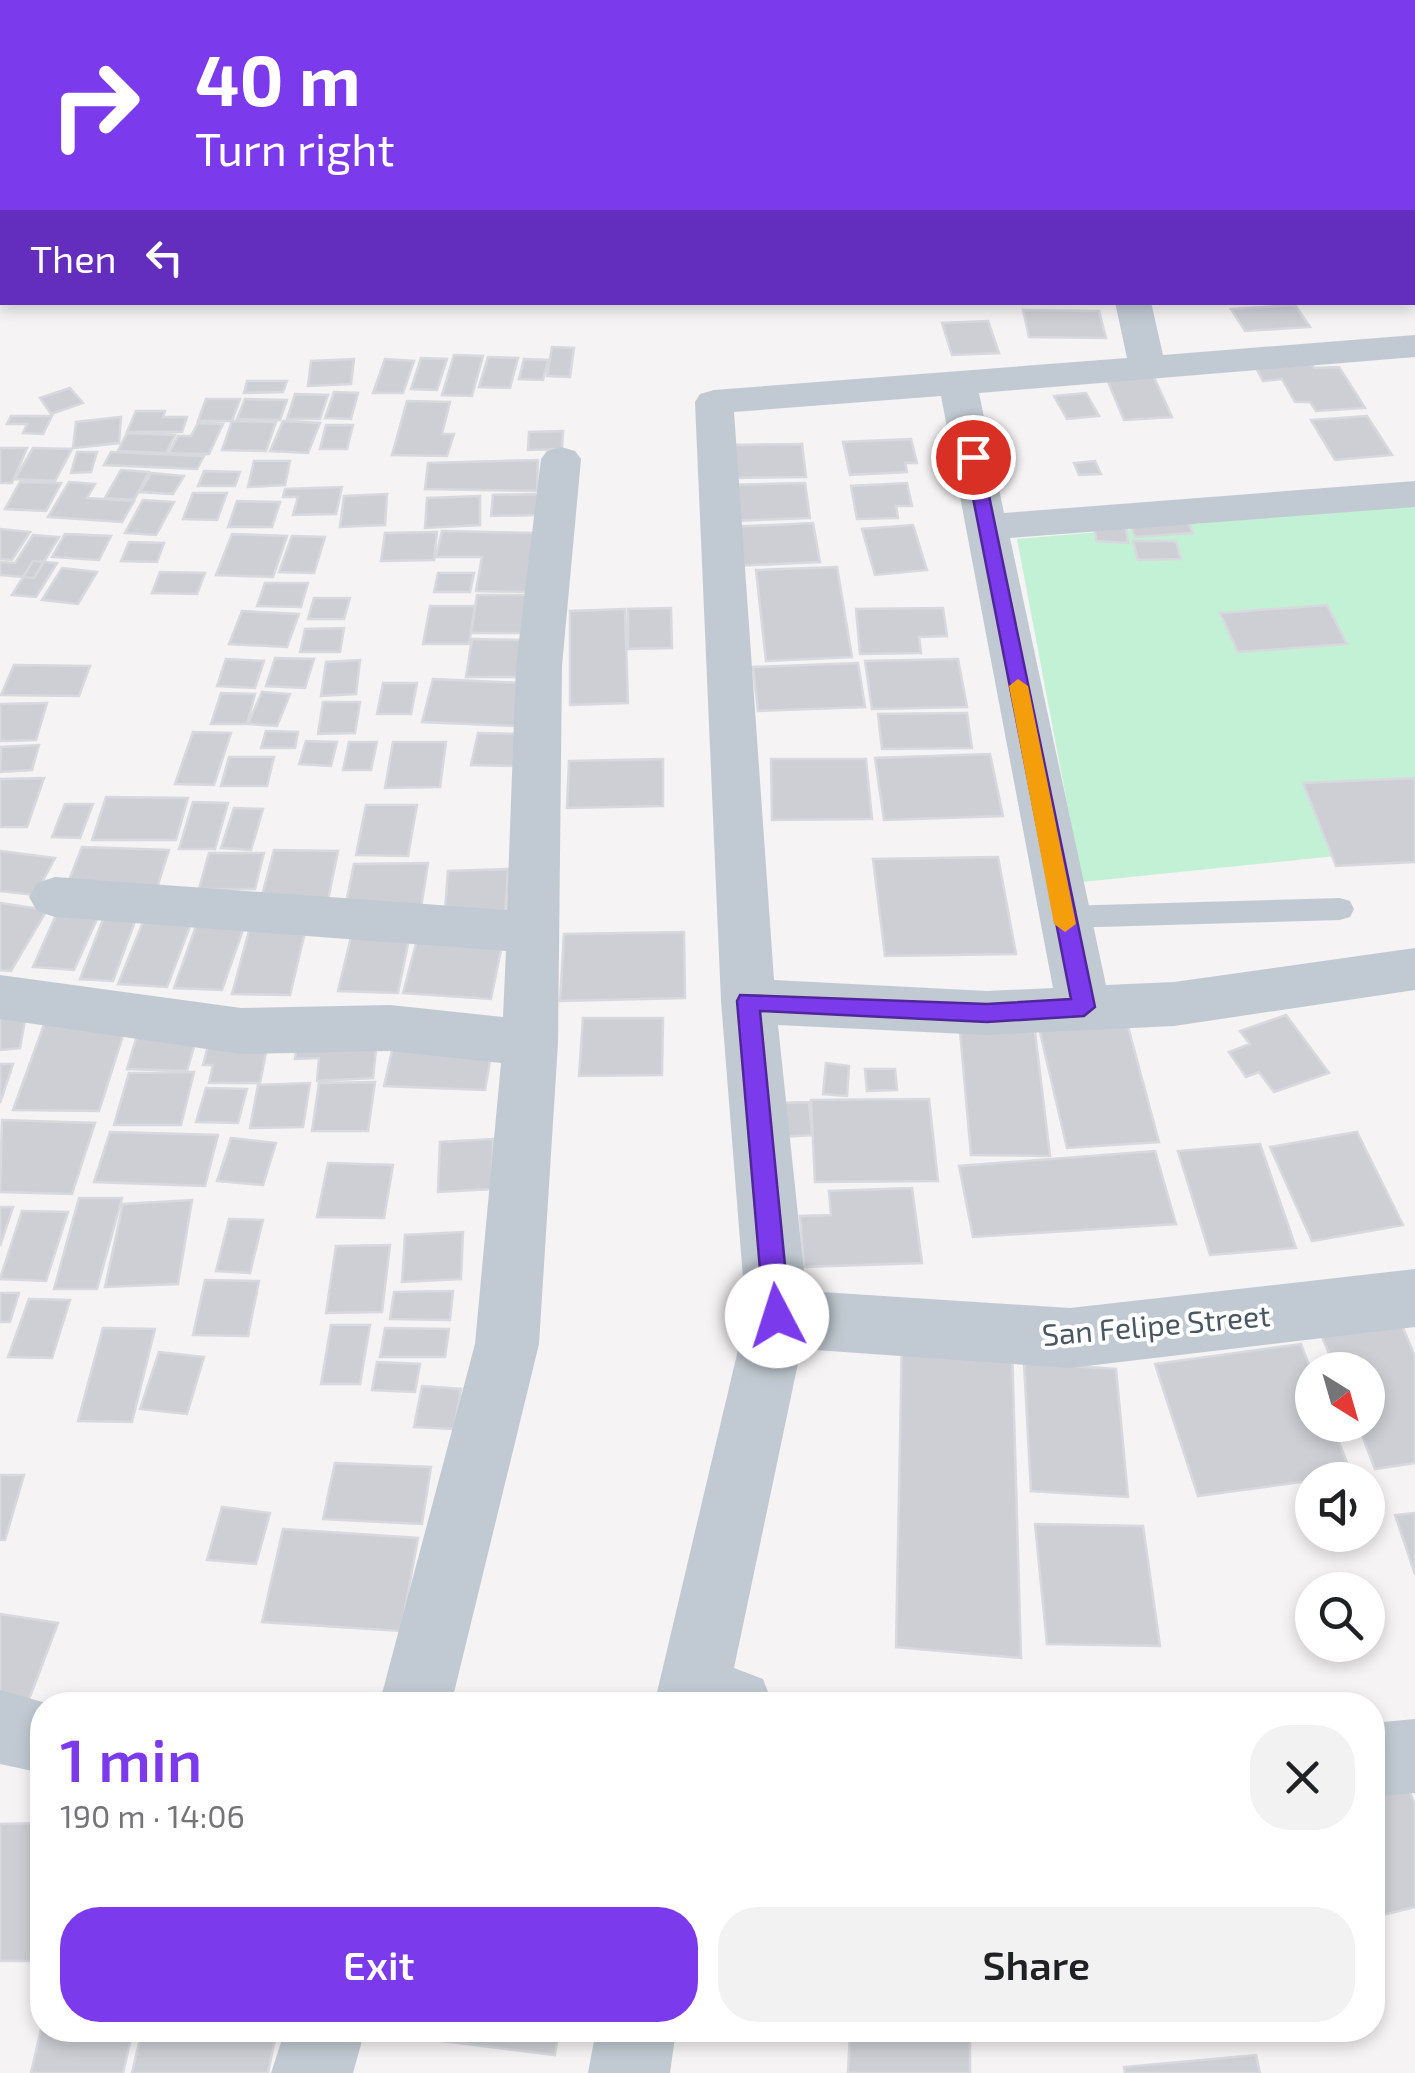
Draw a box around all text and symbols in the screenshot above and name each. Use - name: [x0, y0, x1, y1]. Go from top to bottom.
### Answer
- text: 40 m: [195, 36, 361, 120]
- icon: right: [30, 40, 160, 170]
- text: Turn right: [195, 121, 395, 175]
- icon: left: [137, 230, 192, 285]
- text: Then: [30, 235, 117, 281]
- pin: [931, 415, 1016, 500]
- icon: arrive: [946, 430, 1001, 485]
- position arrow: [725, 1264, 829, 1368]
- street label: San Felipe Street: [1040, 1296, 1272, 1352]
- north arrow: [1295, 1352, 1385, 1442]
- map controls: [1295, 1352, 1385, 1662]
- button: sound: [1295, 1462, 1385, 1552]
- button: search: [1295, 1572, 1385, 1662]
- text: 1 min: [60, 1722, 202, 1794]
- button: close: [1250, 1725, 1355, 1830]
- text: 190 m · 14:06: [60, 1796, 245, 1834]
- button: Exit: [60, 1907, 698, 2022]
- button: Share: [718, 1907, 1355, 2022]

